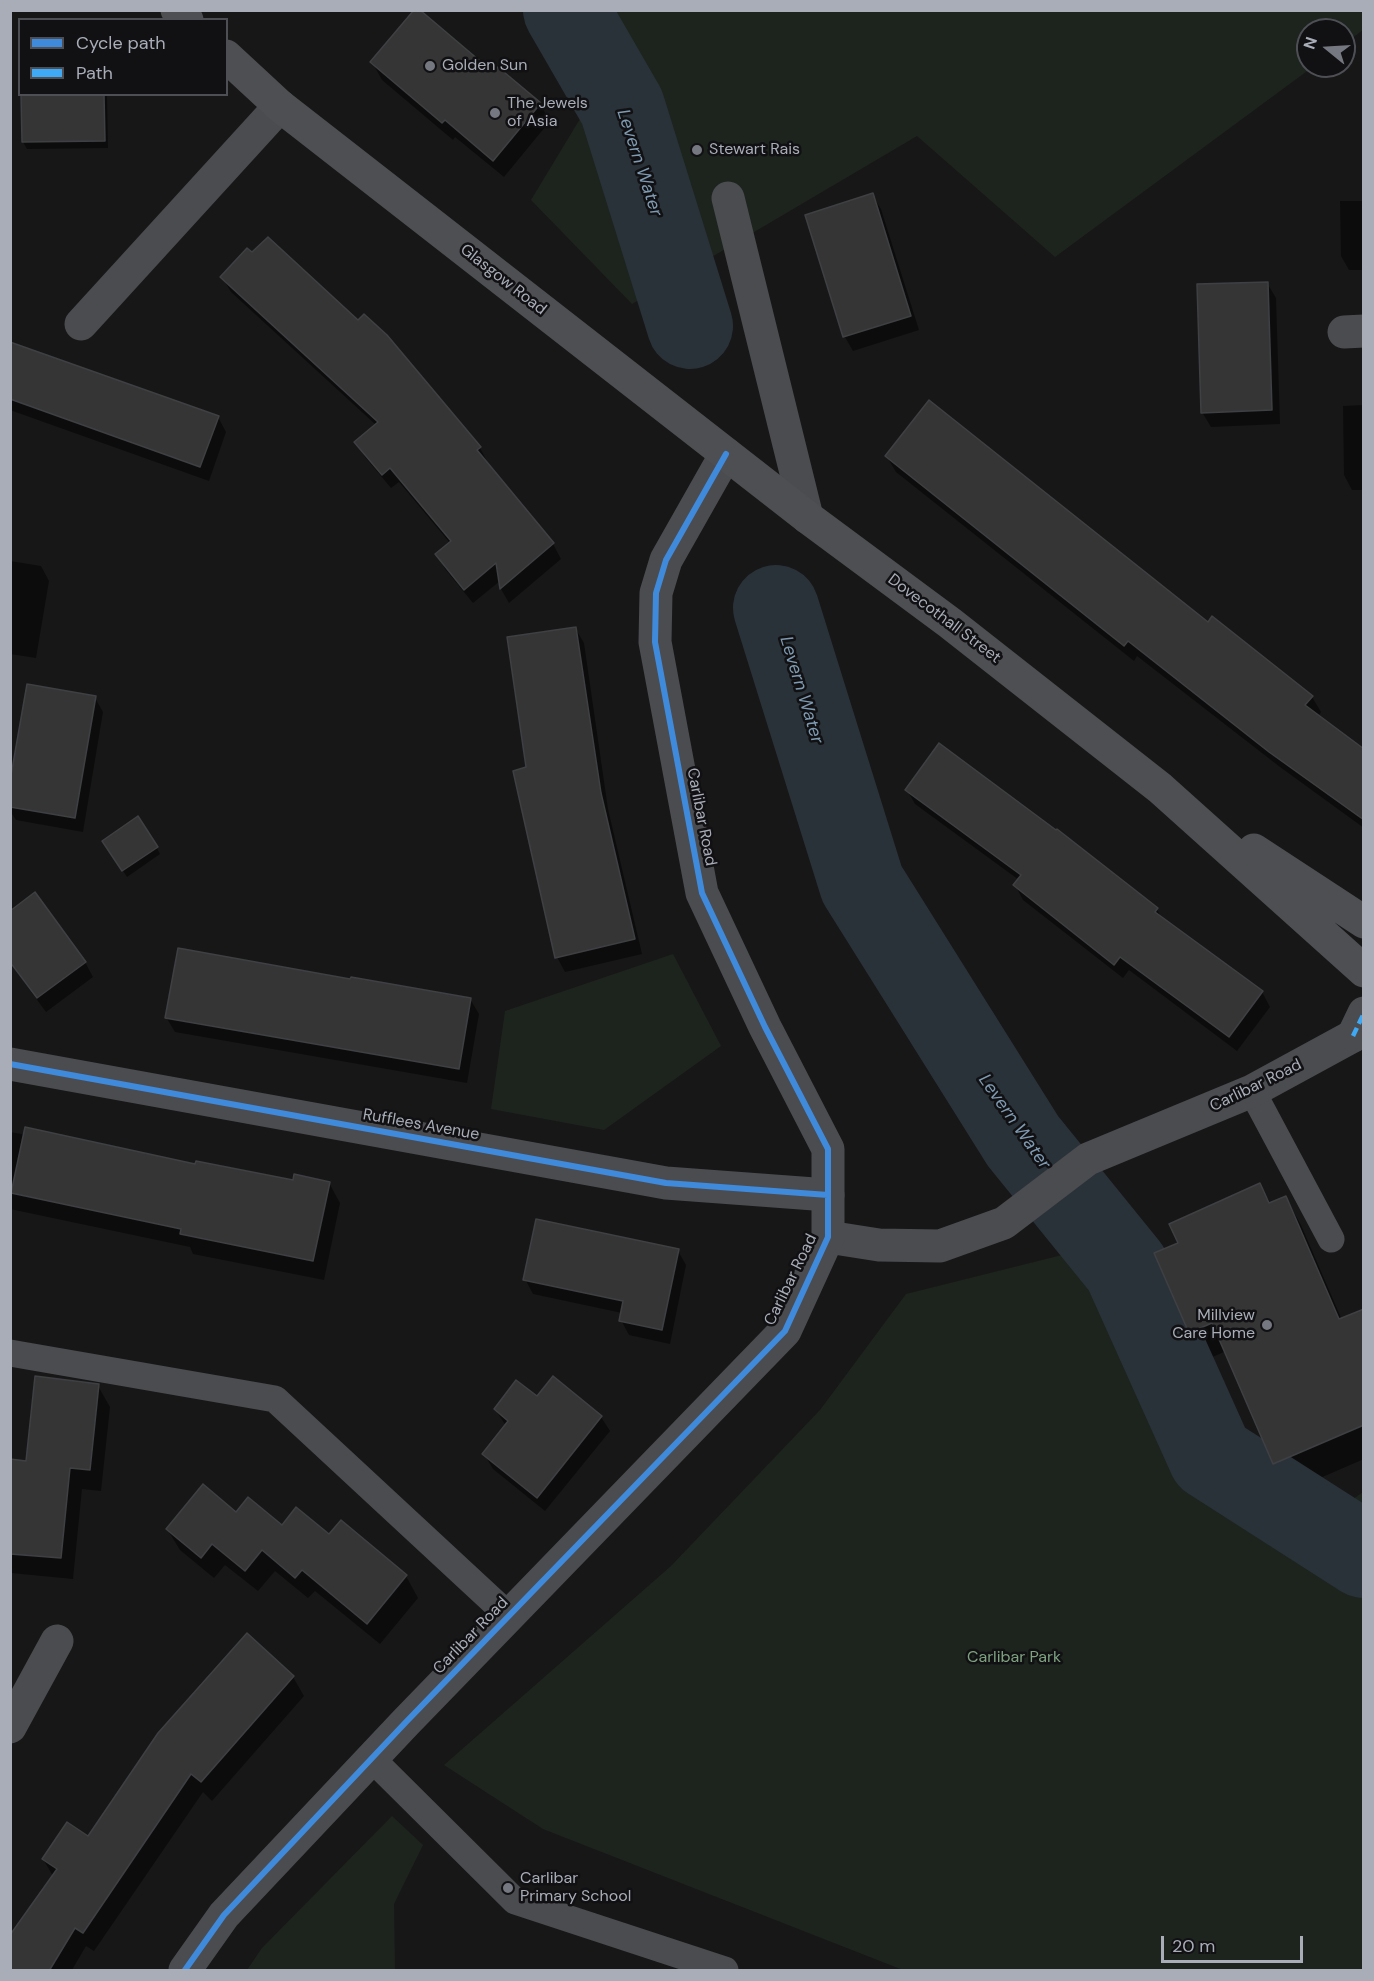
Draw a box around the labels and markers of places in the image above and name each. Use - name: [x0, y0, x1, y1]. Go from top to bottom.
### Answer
- place label: Golden Sun: [442, 56, 527, 76]
- marker: Golden Sun: [423, 59, 437, 73]
- place label: The Jewels of Asia: [507, 94, 588, 132]
- marker: The Jewels of Asia: [488, 106, 502, 120]
- place label: Stewart Rais: [709, 140, 800, 160]
- marker: Stewart Rais: [690, 143, 704, 157]
- place label: Millview Care Home: [1172, 1306, 1255, 1344]
- marker: Millview Care Home: [1260, 1318, 1274, 1332]
- place label: Carlibar Primary School: [520, 1869, 631, 1907]
- marker: Carlibar Primary School: [501, 1881, 515, 1895]

